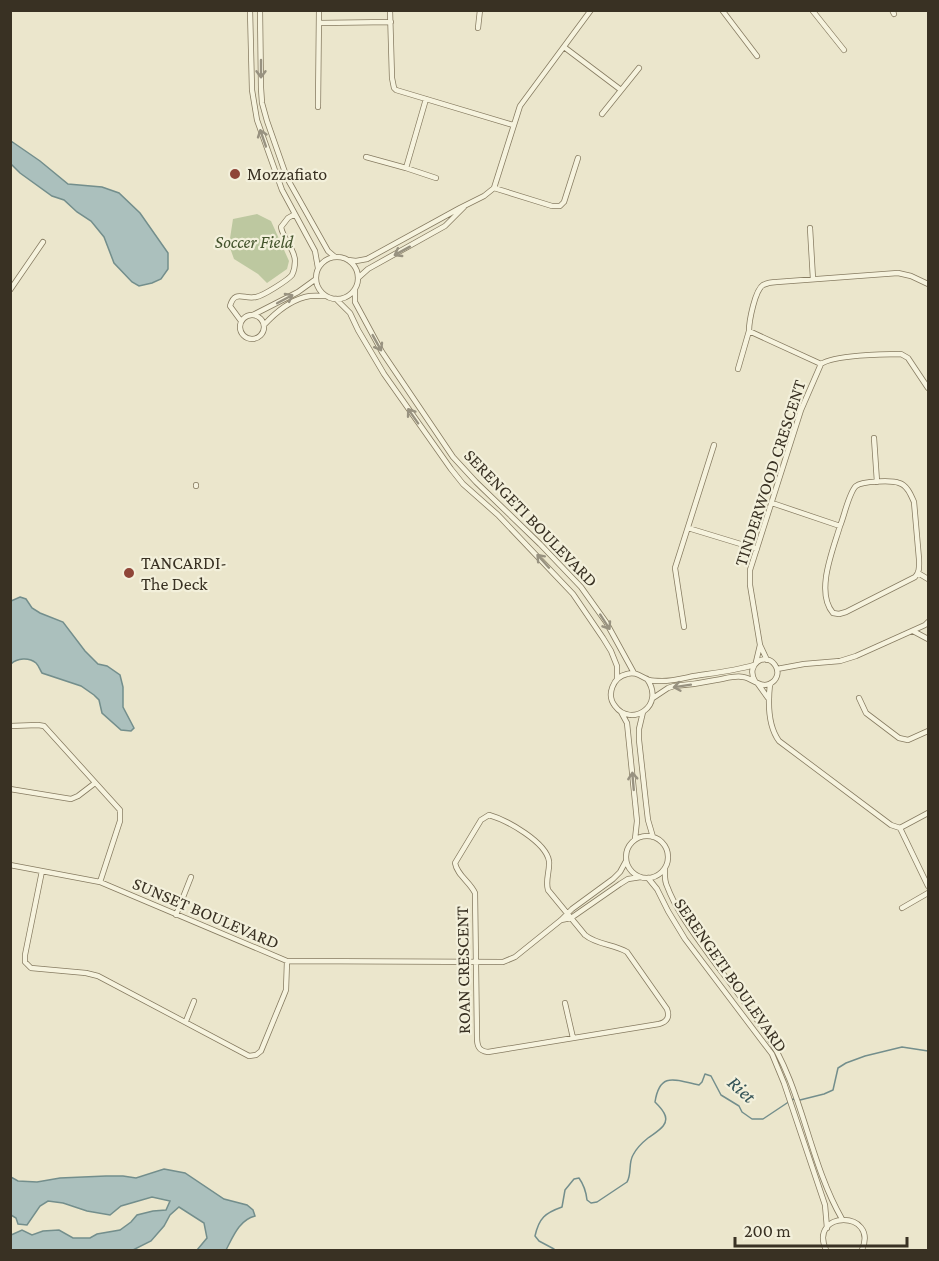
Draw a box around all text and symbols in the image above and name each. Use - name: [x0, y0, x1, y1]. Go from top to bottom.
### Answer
- one-way arrow: [255, 58, 267, 78]
- one-way arrow: [256, 129, 267, 148]
- place label: Mozzafiato: [247, 164, 327, 184]
- marker: Mozzafiato: [228, 167, 242, 181]
- park label: Soccer Field: [215, 232, 294, 252]
- one-way arrow: [394, 245, 411, 257]
- one-way arrow: [276, 293, 294, 304]
- one-way arrow: [372, 333, 383, 351]
- street label: TINDERWOOD CRESCENT: [730, 377, 810, 569]
- one-way arrow: [407, 409, 419, 425]
- street label: SERENGETI BOULEVARD: [460, 445, 602, 591]
- place label: TANCARDI- The Deck: [141, 553, 227, 594]
- one-way arrow: [536, 554, 550, 569]
- marker: TANCARDI- The Deck: [122, 566, 136, 580]
- one-way arrow: [600, 613, 612, 630]
- one-way arrow: [673, 680, 692, 691]
- one-way arrow: [627, 772, 638, 791]
- street label: SUNSET BOULEVARD: [130, 873, 282, 953]
- street label: SERENGETI BOULEVARD: [670, 894, 792, 1056]
- street label: ROAN CRESCENT: [452, 906, 474, 1034]
- water label: Riet: [724, 1071, 761, 1108]
- scale bar: [735, 1210, 908, 1248]
- text: 200 m: [744, 1221, 791, 1241]

